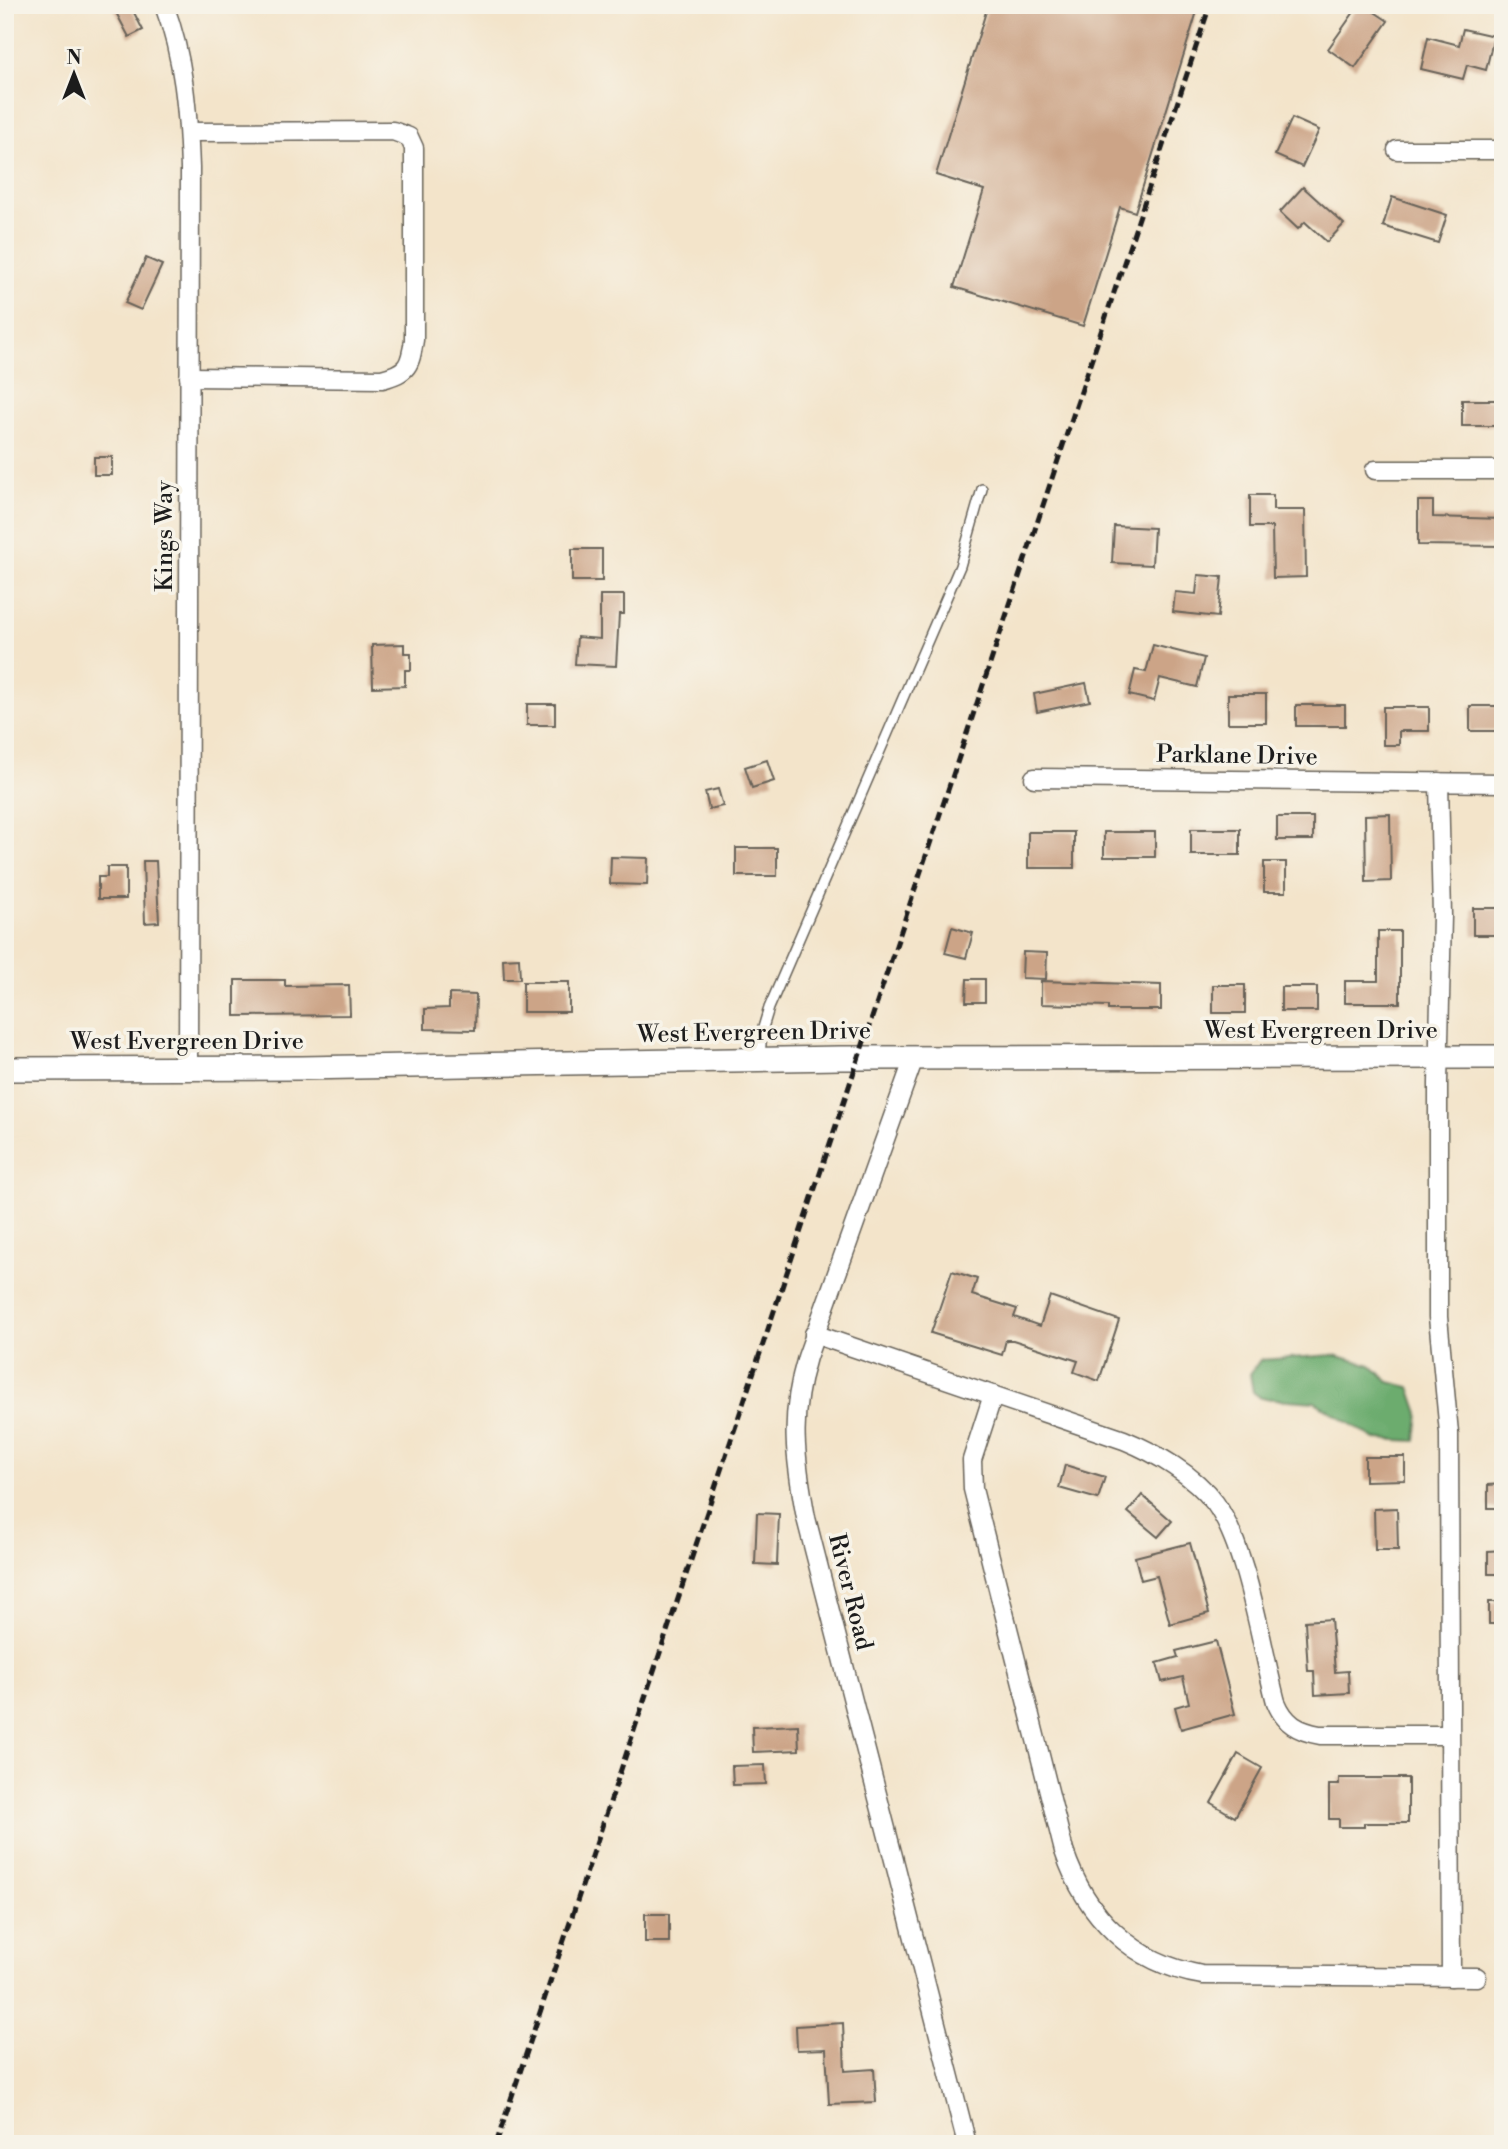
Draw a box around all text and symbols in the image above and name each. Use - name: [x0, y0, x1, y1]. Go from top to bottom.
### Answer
- north arrow: [38, 38, 108, 108]
- text: N: [66, 46, 82, 70]
- street label: Kings Way: [150, 480, 180, 592]
- street label: Parklane Drive: [1156, 740, 1318, 772]
- street label: West Evergreen Drive: [636, 1016, 871, 1050]
- street label: West Evergreen Drive: [1203, 1016, 1438, 1046]
- street label: West Evergreen Drive: [69, 1027, 304, 1057]
- street label: River Road: [821, 1531, 879, 1654]

